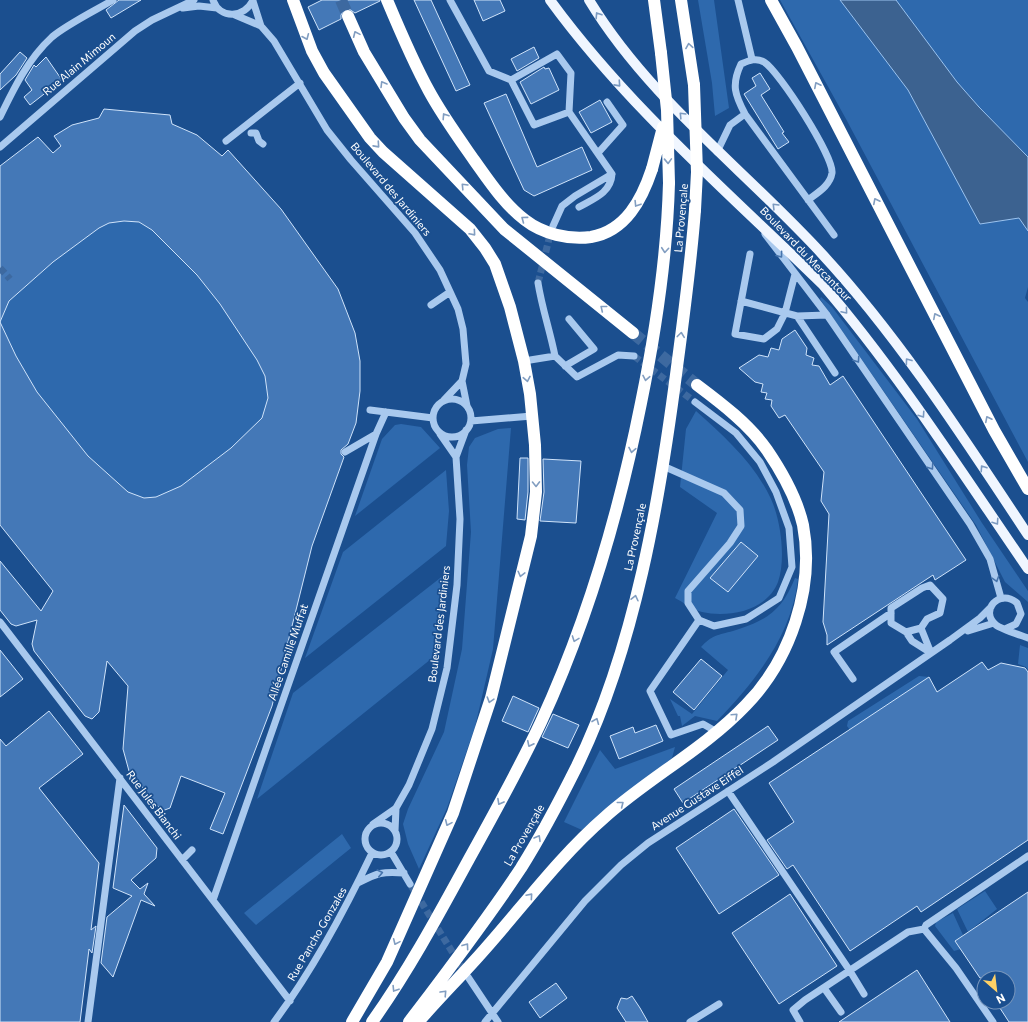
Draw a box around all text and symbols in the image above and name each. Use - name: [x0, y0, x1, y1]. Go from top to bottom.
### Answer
- one-way arrow: [596, 13, 603, 20]
- street label: Rue Alain Mimoun: [40, 29, 118, 98]
- one-way arrow: [353, 30, 361, 38]
- one-way arrow: [302, 33, 310, 40]
- one-way arrow: [685, 43, 694, 49]
- one-way arrow: [613, 79, 620, 87]
- one-way arrow: [381, 81, 388, 88]
- one-way arrow: [814, 82, 822, 89]
- one-way arrow: [679, 112, 687, 120]
- one-way arrow: [442, 113, 449, 120]
- street label: Boulevard des Jardiniers: [348, 139, 434, 239]
- one-way arrow: [372, 140, 380, 148]
- one-way arrow: [664, 158, 672, 164]
- one-way arrow: [461, 183, 469, 191]
- street label: La Provençale: [671, 183, 690, 253]
- one-way arrow: [873, 198, 881, 205]
- one-way arrow: [635, 200, 642, 207]
- one-way arrow: [772, 203, 780, 211]
- street label: Boulevard du Mercantour: [758, 204, 855, 304]
- one-way arrow: [521, 216, 528, 223]
- one-way arrow: [468, 228, 475, 235]
- one-way arrow: [661, 247, 670, 253]
- one-way arrow: [776, 251, 783, 258]
- one-way arrow: [601, 306, 608, 313]
- one-way arrow: [840, 306, 847, 313]
- one-way arrow: [933, 313, 940, 321]
- one-way arrow: [676, 332, 685, 338]
- one-way arrow: [853, 356, 860, 363]
- one-way arrow: [906, 359, 913, 366]
- one-way arrow: [643, 375, 651, 382]
- one-way arrow: [522, 376, 531, 382]
- one-way arrow: [917, 410, 924, 417]
- one-way arrow: [985, 415, 993, 423]
- one-way arrow: [628, 447, 636, 453]
- one-way arrow: [926, 463, 934, 470]
- one-way arrow: [981, 465, 988, 472]
- one-way arrow: [532, 481, 540, 487]
- street label: La Provençale: [621, 502, 648, 572]
- one-way arrow: [991, 518, 999, 525]
- street label: Boulevard des Jardiniers: [425, 565, 453, 683]
- one-way arrow: [518, 571, 526, 577]
- one-way arrow: [991, 575, 1000, 582]
- one-way arrow: [630, 594, 639, 601]
- street label: Allée Camille Muffat: [265, 601, 310, 702]
- one-way arrow: [572, 636, 580, 643]
- one-way arrow: [486, 697, 495, 704]
- one-way arrow: [730, 713, 738, 720]
- one-way arrow: [591, 718, 599, 725]
- one-way arrow: [527, 740, 535, 748]
- street label: Avenue Gustave Eiffel: [648, 763, 745, 832]
- street label: Rue Jules Bianchi: [123, 768, 185, 842]
- one-way arrow: [498, 798, 505, 805]
- street label: La Provençale: [501, 801, 547, 868]
- one-way arrow: [617, 802, 624, 809]
- one-way arrow: [445, 819, 453, 827]
- one-way arrow: [534, 835, 541, 842]
- one-way arrow: [376, 870, 383, 878]
- street label: Rue Pancho Gonzales: [284, 884, 349, 983]
- one-way arrow: [525, 893, 532, 901]
- one-way arrow: [392, 939, 400, 946]
- one-way arrow: [461, 943, 468, 950]
- north arrow: [976, 970, 1016, 1010]
- one-way arrow: [392, 985, 400, 992]
- one-way arrow: [439, 991, 446, 998]
- text: N: [994, 992, 1008, 1007]

